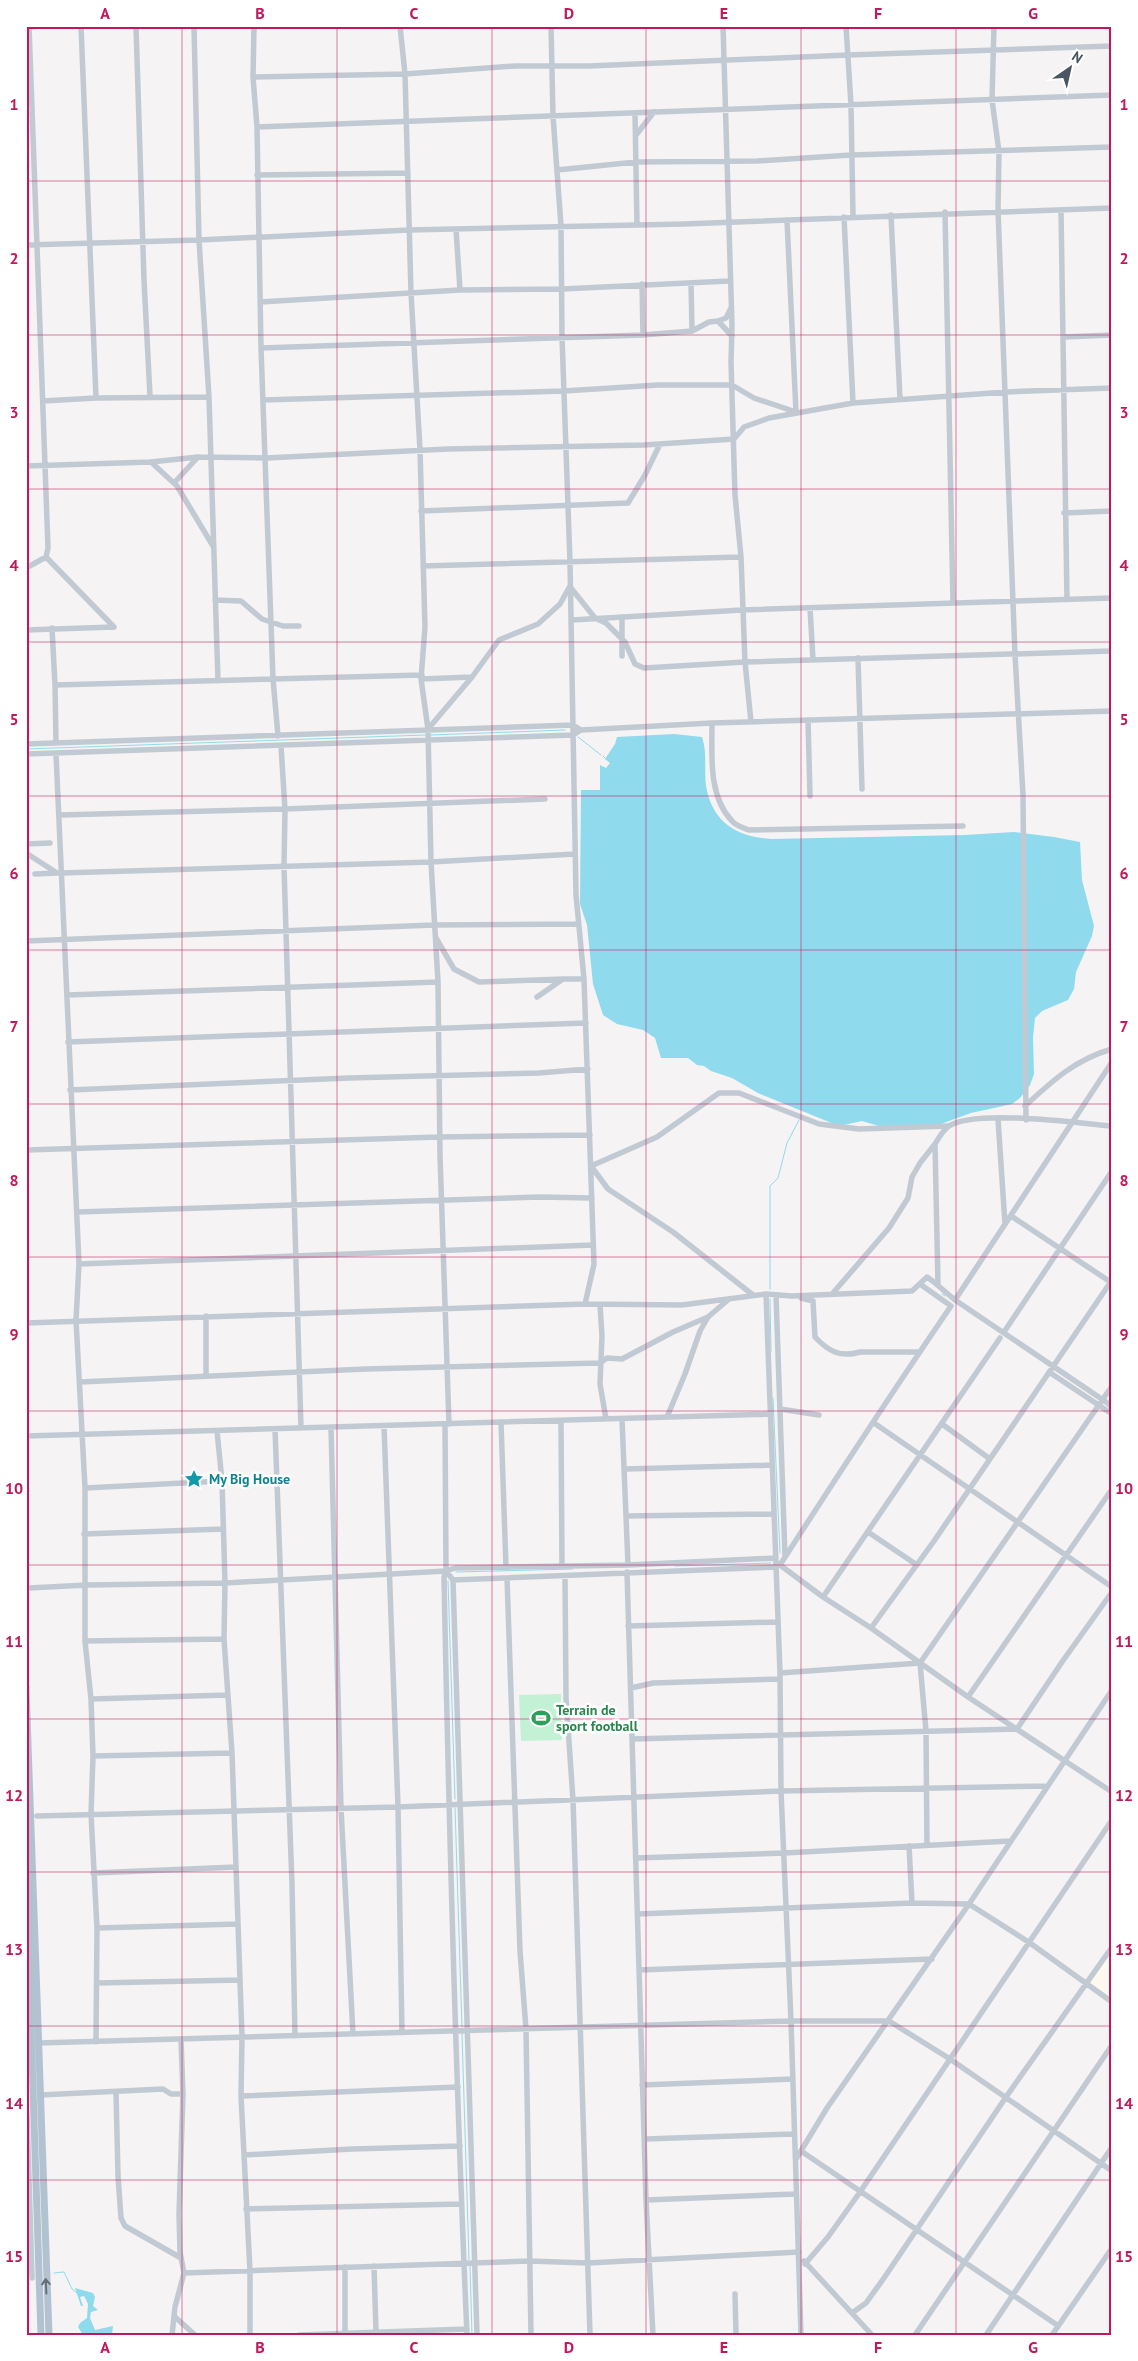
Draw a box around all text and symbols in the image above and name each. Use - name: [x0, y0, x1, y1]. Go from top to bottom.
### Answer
- text: A: [100, 3, 110, 23]
- text: B: [255, 3, 265, 23]
- text: C: [410, 3, 419, 23]
- text: D: [564, 3, 574, 23]
- text: E: [720, 3, 728, 23]
- text: F: [874, 3, 882, 23]
- text: G: [1028, 3, 1038, 23]
- north arrow: [1046, 42, 1096, 92]
- text: N: [1068, 47, 1086, 67]
- text: 1: [9, 94, 19, 114]
- text: 1: [1119, 94, 1129, 114]
- text: 2: [9, 248, 19, 268]
- text: 2: [1119, 248, 1129, 268]
- text: 3: [9, 402, 19, 422]
- text: 3: [1119, 402, 1129, 422]
- text: 4: [9, 555, 19, 575]
- text: 4: [1119, 555, 1129, 575]
- text: 5: [9, 709, 19, 729]
- text: 5: [1119, 709, 1129, 729]
- text: 6: [9, 863, 19, 883]
- text: 6: [1119, 863, 1129, 883]
- text: 7: [9, 1016, 19, 1036]
- text: 7: [1119, 1016, 1129, 1036]
- text: 8: [9, 1170, 19, 1190]
- text: 8: [1119, 1170, 1129, 1190]
- text: 9: [9, 1324, 19, 1344]
- text: 9: [1119, 1324, 1129, 1344]
- place icon: My Big House: [183, 1468, 205, 1490]
- place label: My Big House: [209, 1470, 290, 1488]
- text: 10: [5, 1478, 23, 1498]
- text: 10: [1115, 1478, 1133, 1498]
- text: 11: [5, 1631, 23, 1651]
- text: 11: [1115, 1631, 1133, 1651]
- place label: Terrain de sport football: [556, 1701, 639, 1735]
- sports icon: Terrain de sport football: [530, 1707, 552, 1729]
- text: 12: [5, 1785, 23, 1805]
- text: 12: [1115, 1785, 1133, 1805]
- text: 13: [5, 1939, 23, 1959]
- text: 13: [1115, 1939, 1133, 1959]
- text: 14: [5, 2093, 23, 2113]
- text: 14: [1115, 2093, 1133, 2113]
- text: 15: [5, 2246, 23, 2266]
- text: 15: [1115, 2246, 1133, 2266]
- one-way arrow: [42, 2278, 51, 2294]
- text: A: [100, 2337, 110, 2357]
- text: B: [255, 2337, 265, 2357]
- text: C: [410, 2337, 419, 2357]
- text: D: [564, 2337, 574, 2357]
- text: E: [720, 2337, 728, 2357]
- text: F: [874, 2337, 882, 2357]
- text: G: [1028, 2337, 1038, 2357]

